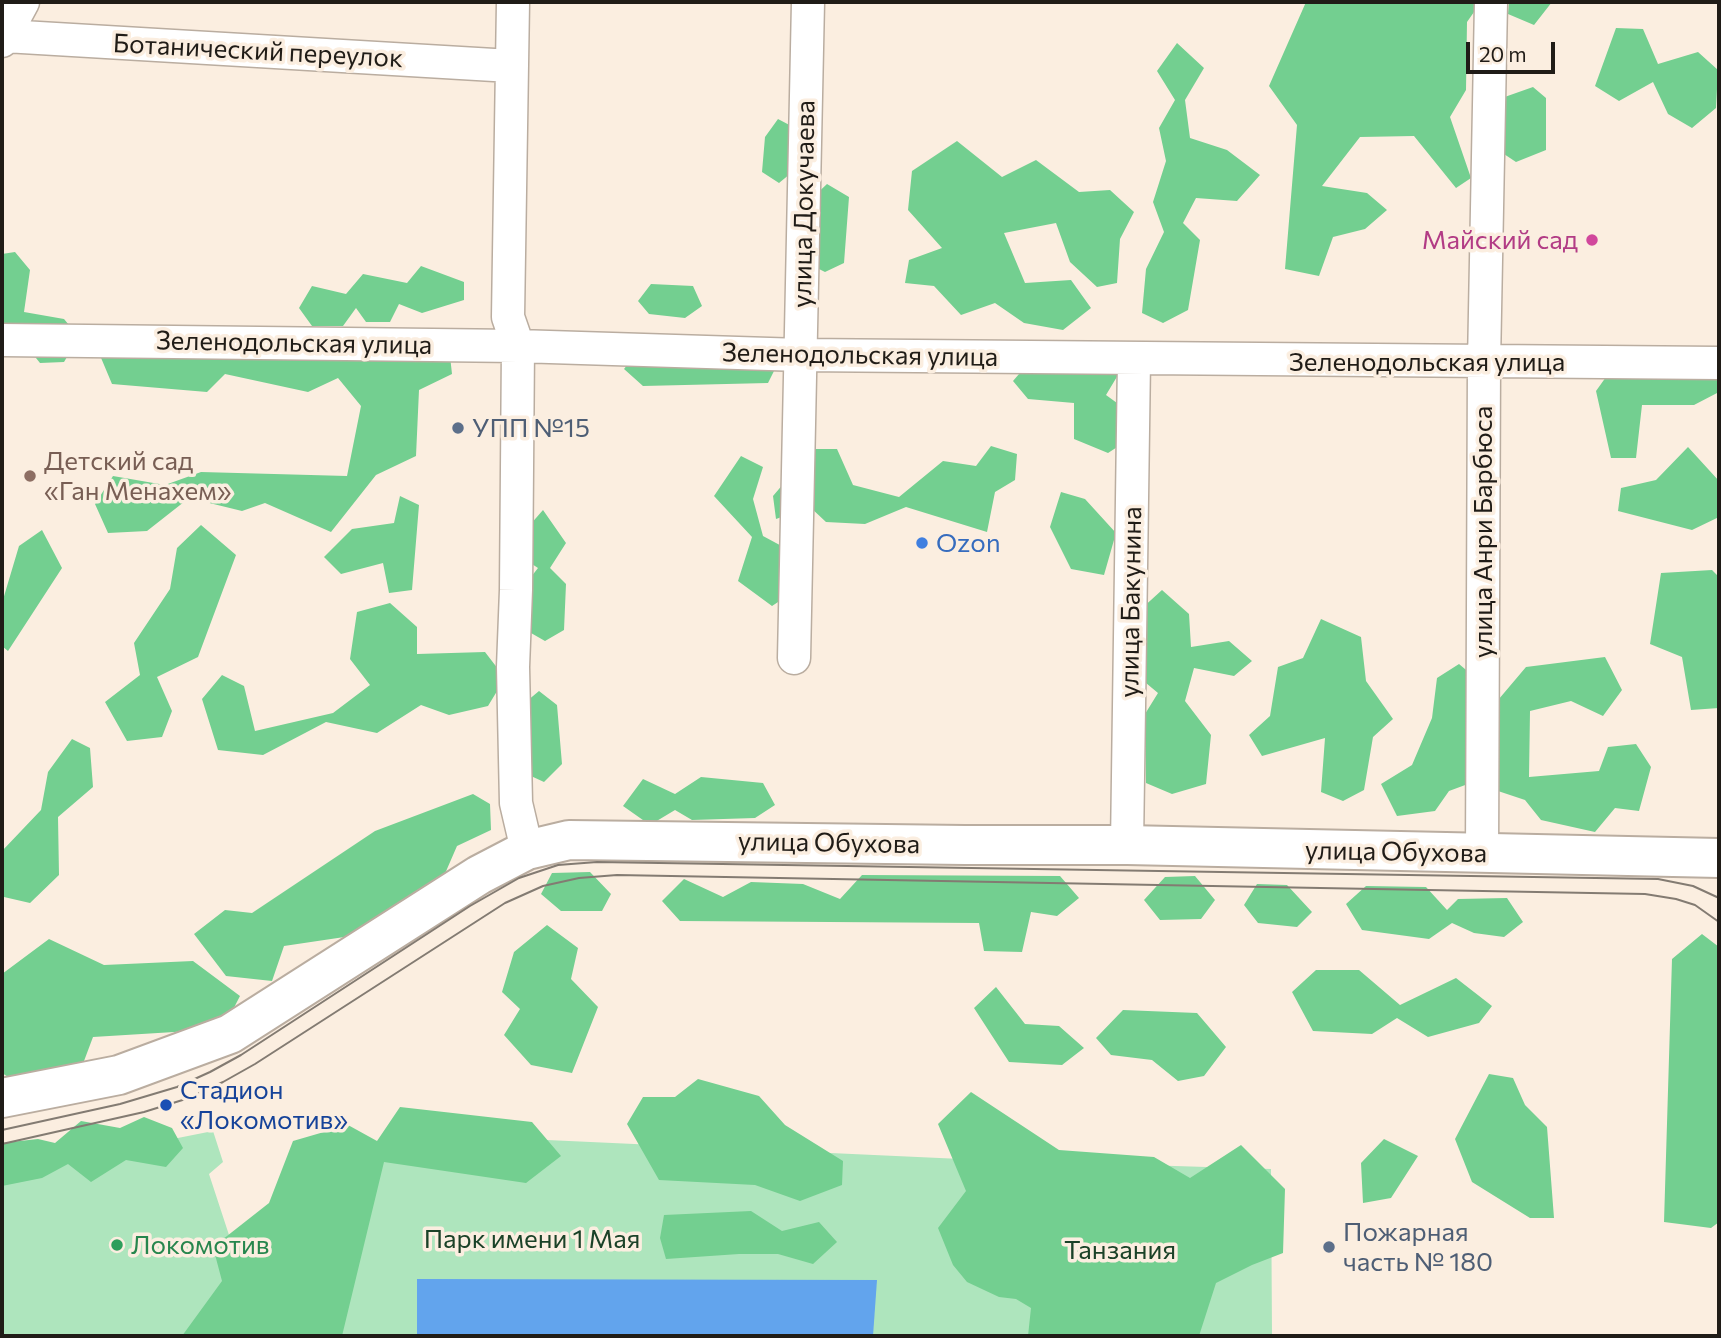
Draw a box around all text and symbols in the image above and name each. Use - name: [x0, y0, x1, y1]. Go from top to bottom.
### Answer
- street label: Ботанический переулок: [112, 28, 404, 74]
- scale bar: [1469, 28, 1558, 72]
- text: 20 m: [1479, 41, 1527, 66]
- street label: улица Докучаева: [787, 100, 821, 308]
- place label: Майский сад: [1422, 224, 1578, 256]
- marker: Майский сад: [1584, 232, 1600, 248]
- street label: Зеленодольская улица: [156, 325, 432, 361]
- street label: Зеленодольская улица: [722, 337, 998, 373]
- street label: Зеленодольская улица: [1289, 346, 1565, 378]
- street label: улица Анри Барбюса: [1467, 406, 1499, 658]
- place label: УПП №15: [472, 412, 590, 444]
- marker: УПП №15: [450, 420, 466, 436]
- place label: Детский сад «Ган Менахем»: [44, 445, 232, 506]
- marker: Детский сад «Ган Менахем»: [22, 468, 38, 484]
- street label: улица Бакунина: [1114, 506, 1148, 698]
- place label: Ozon: [936, 527, 1001, 559]
- marker: Ozon: [914, 535, 930, 551]
- street label: улица Обухова: [738, 826, 920, 860]
- street label: улица Обухова: [1305, 835, 1487, 869]
- place label: Стадион «Локомотив»: [180, 1074, 348, 1136]
- marker: Стадион «Локомотив»: [158, 1097, 174, 1113]
- place label: Пожарная часть № 180: [1343, 1216, 1493, 1278]
- park label: Парк имени 1 Мая: [424, 1223, 640, 1255]
- place label: Локомотив: [131, 1229, 270, 1261]
- park label: Танзания: [1064, 1234, 1176, 1266]
- marker: Локомотив: [109, 1237, 125, 1253]
- marker: Пожарная часть № 180: [1321, 1239, 1337, 1255]

